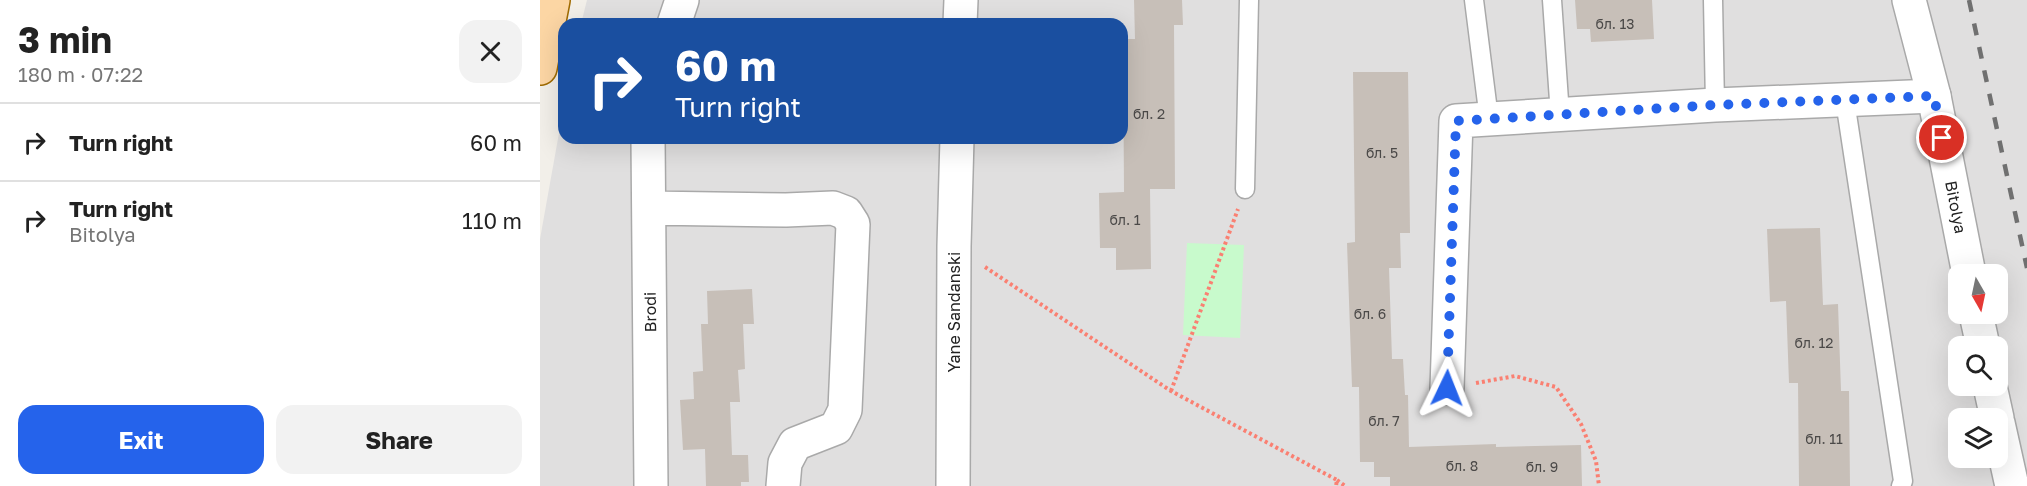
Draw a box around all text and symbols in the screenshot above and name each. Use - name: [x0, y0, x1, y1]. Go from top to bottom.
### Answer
- house number: бл. 13: [1595, 15, 1635, 32]
- text: 3 min: [18, 18, 112, 61]
- button: close: [459, 20, 522, 83]
- text: 60 m: [675, 40, 776, 90]
- icon: right: [576, 42, 654, 120]
- text: 180 m · 07:22: [18, 62, 143, 86]
- text: Turn right: [675, 91, 801, 123]
- house number: бл. 2: [1133, 105, 1165, 122]
- pin: [1916, 112, 1967, 163]
- icon: arrive: [1925, 121, 1958, 154]
- icon: right: [18, 126, 51, 159]
- text: Turn right: [69, 129, 173, 156]
- text: 60 m: [470, 129, 522, 156]
- house number: бл. 5: [1366, 144, 1398, 161]
- street label: Bitolya: [1941, 179, 1971, 235]
- text: Turn right: [69, 195, 173, 222]
- icon: right: [18, 204, 51, 237]
- text: 110 m: [462, 207, 522, 234]
- house number: бл. 1: [1110, 211, 1141, 228]
- text: Bitolya: [69, 222, 136, 246]
- street label: Yane Sandanski: [944, 252, 964, 372]
- north arrow: [1948, 264, 2008, 324]
- map controls: [1948, 264, 2008, 468]
- street label: Brodi: [640, 292, 660, 332]
- house number: бл. 6: [1354, 305, 1386, 322]
- house number: бл. 12: [1795, 334, 1834, 351]
- button: search: [1948, 336, 2008, 396]
- position arrow: [1415, 356, 1479, 420]
- button: Exit: [18, 405, 264, 474]
- button: Share: [276, 405, 522, 474]
- button: layers: [1948, 408, 2008, 468]
- house number: бл. 7: [1368, 412, 1400, 429]
- house number: бл. 11: [1805, 430, 1843, 447]
- house number: бл. 8: [1446, 457, 1478, 474]
- house number: бл. 9: [1526, 458, 1558, 475]

